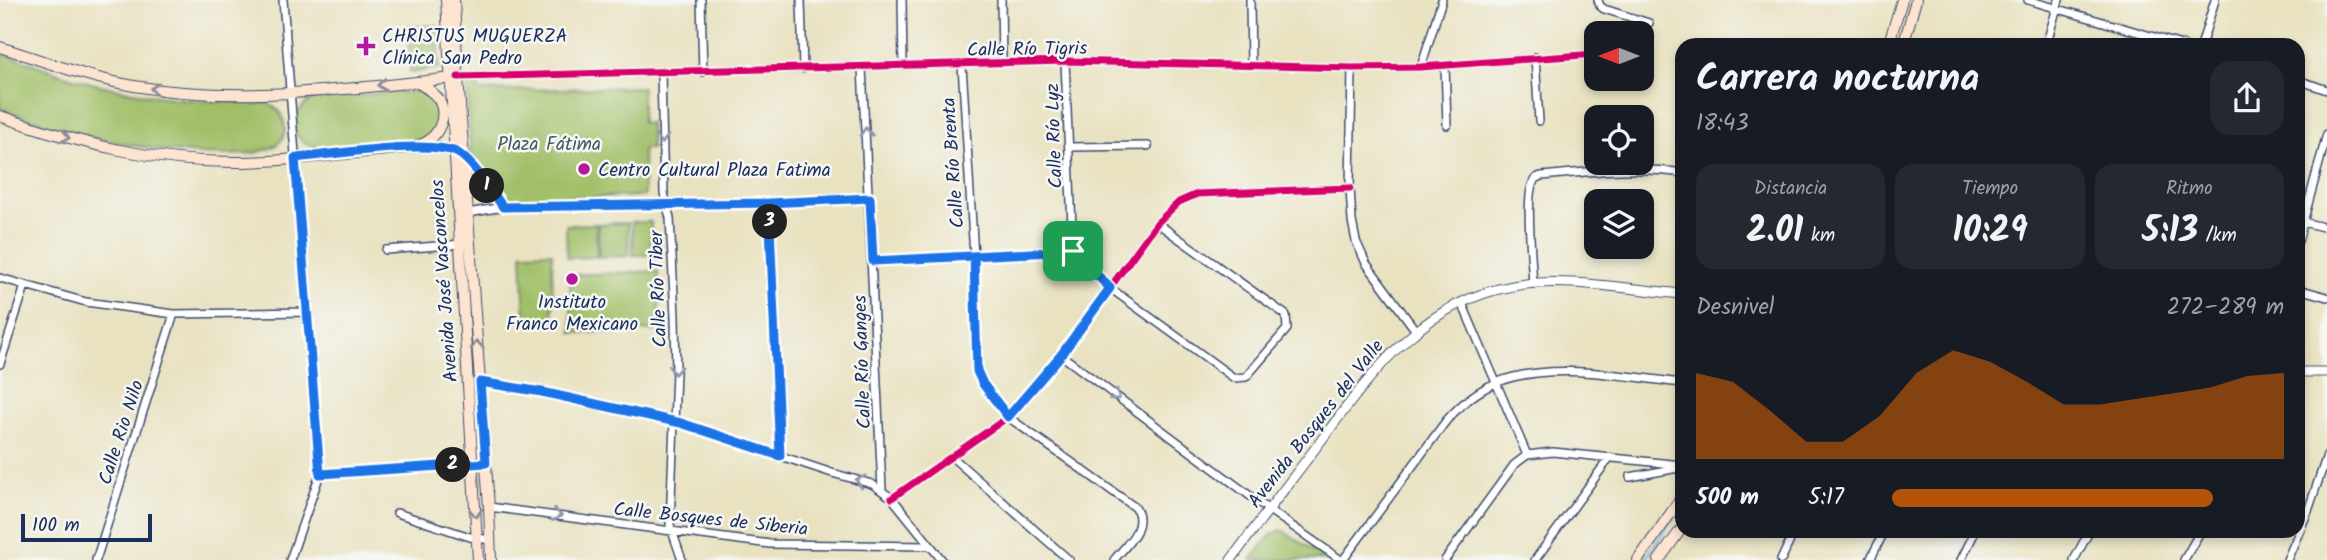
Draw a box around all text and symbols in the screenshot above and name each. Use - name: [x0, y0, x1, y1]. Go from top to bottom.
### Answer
- north arrow: [1584, 21, 1654, 91]
- map controls: [1584, 21, 1654, 259]
- place label: CHRISTUS MUGUERZA Clínica San Pedro: [382, 22, 567, 74]
- street label: Calle Río Tigris: [967, 34, 1087, 66]
- marker: CHRISTUS MUGUERZA Clínica San Pedro: [356, 36, 376, 56]
- text: Carrera nocturna: [1696, 50, 1979, 110]
- button: share: [2210, 61, 2284, 135]
- one-way arrow: [376, 77, 387, 92]
- one-way arrow: [149, 81, 161, 96]
- street label: Calle Río Lyz: [1038, 83, 1072, 189]
- street label: Calle Río Brenta: [934, 96, 974, 229]
- button: locate: [1584, 105, 1654, 175]
- text: 18:43: [1696, 106, 1749, 142]
- one-way arrow: [859, 127, 874, 138]
- one-way arrow: [59, 129, 71, 144]
- park label: Plaza Fátima: [497, 130, 601, 160]
- one-way arrow: [655, 133, 670, 144]
- place label: Centro Cultural Plaza Fatima: [598, 156, 831, 186]
- marker: Centro Cultural Plaza Fatima: [576, 161, 592, 177]
- pin: 1: [470, 168, 504, 204]
- text: 1: [484, 170, 489, 200]
- text: Distancia: [1754, 174, 1827, 204]
- text: Tiempo: [1962, 174, 2018, 204]
- text: Ritmo: [2166, 174, 2213, 204]
- street label: Avenida José Vasconcelos: [423, 179, 467, 383]
- button: layers: [1584, 189, 1654, 259]
- pin: 3: [752, 204, 788, 240]
- text: 2.01: [1746, 204, 1803, 260]
- text: 10:29: [1952, 204, 2028, 260]
- text: 5:13: [2142, 204, 2198, 260]
- text: 3: [764, 206, 775, 236]
- pin: [1043, 221, 1103, 281]
- text: km: [1803, 221, 1835, 251]
- text: /km: [2198, 221, 2237, 251]
- street label: Calle Río Tiber: [642, 228, 676, 348]
- icon: arrive: [1054, 232, 1092, 270]
- marker: Instituto Franco Mexicano: [564, 271, 580, 287]
- place label: Instituto Franco Mexicano: [506, 288, 638, 340]
- text: Desnivel: [1696, 290, 1774, 326]
- text: 272–289 m: [2167, 290, 2284, 326]
- street label: Calle Río Ganges: [846, 294, 880, 429]
- street label: Avenida Bosques del Valle: [1241, 333, 1392, 515]
- one-way arrow: [470, 340, 485, 351]
- one-way arrow: [668, 364, 683, 375]
- street label: Calle Rio Nilo: [91, 376, 153, 489]
- one-way arrow: [1108, 387, 1120, 400]
- pin: 2: [435, 448, 470, 482]
- text: 2: [447, 449, 458, 479]
- one-way arrow: [854, 475, 866, 489]
- text: 500 m: [1696, 480, 1759, 516]
- text: 5:17: [1808, 480, 1844, 516]
- street label: Calle Bosques de Siberia: [612, 495, 810, 545]
- one-way arrow: [551, 507, 563, 522]
- one-way arrow: [468, 508, 483, 519]
- scale bar: [21, 511, 152, 543]
- text: 100 m: [32, 511, 80, 541]

